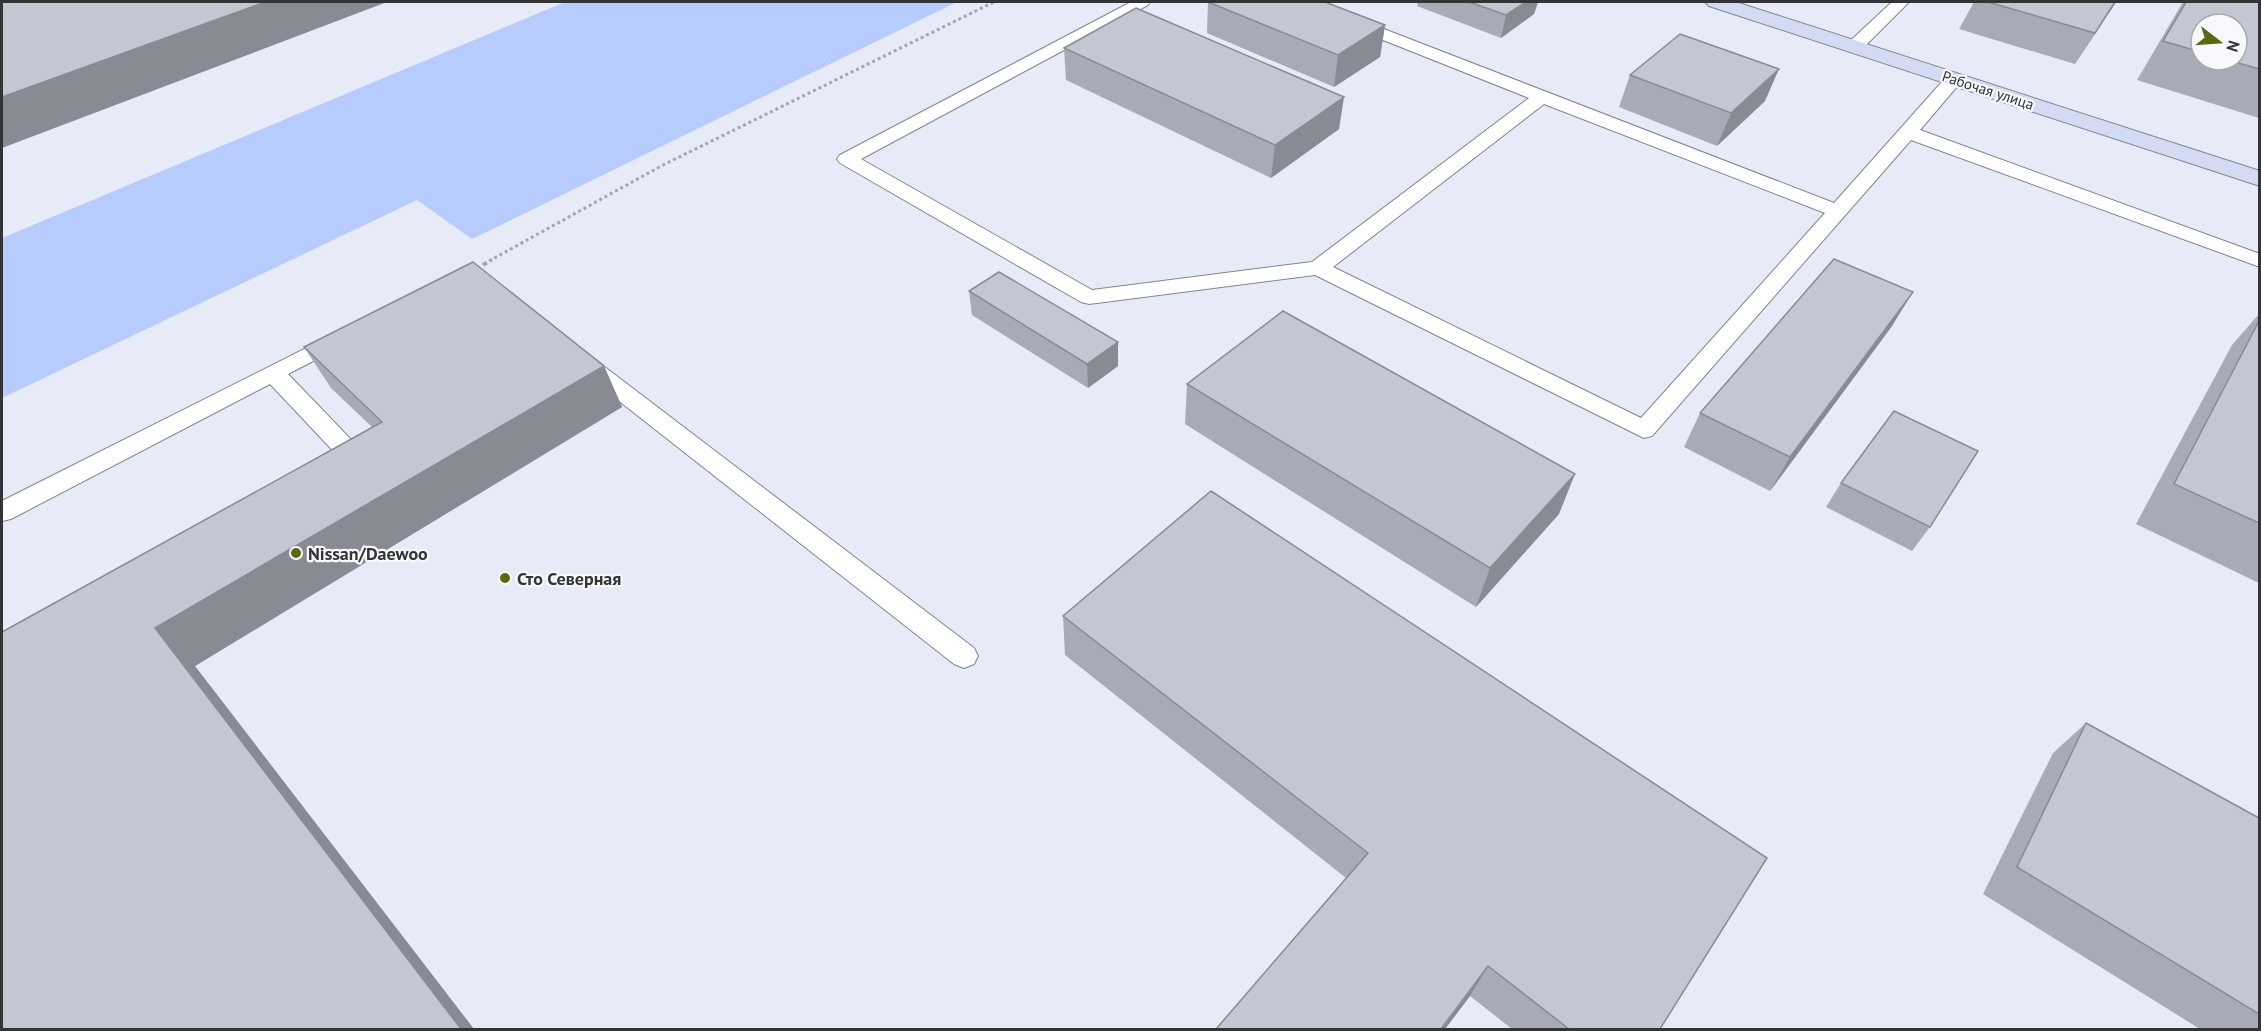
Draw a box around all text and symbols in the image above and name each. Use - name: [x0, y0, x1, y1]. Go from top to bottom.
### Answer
- north arrow: [2189, 12, 2249, 72]
- text: N: [2222, 38, 2244, 54]
- street label: Рабочая улица: [1940, 66, 2036, 114]
- place label: Nissan/Daewoo: [308, 542, 428, 565]
- marker: Nissan/Daewoo: [289, 546, 303, 560]
- place label: Сто Северная: [517, 567, 621, 590]
- marker: Сто Северная: [498, 571, 512, 585]

